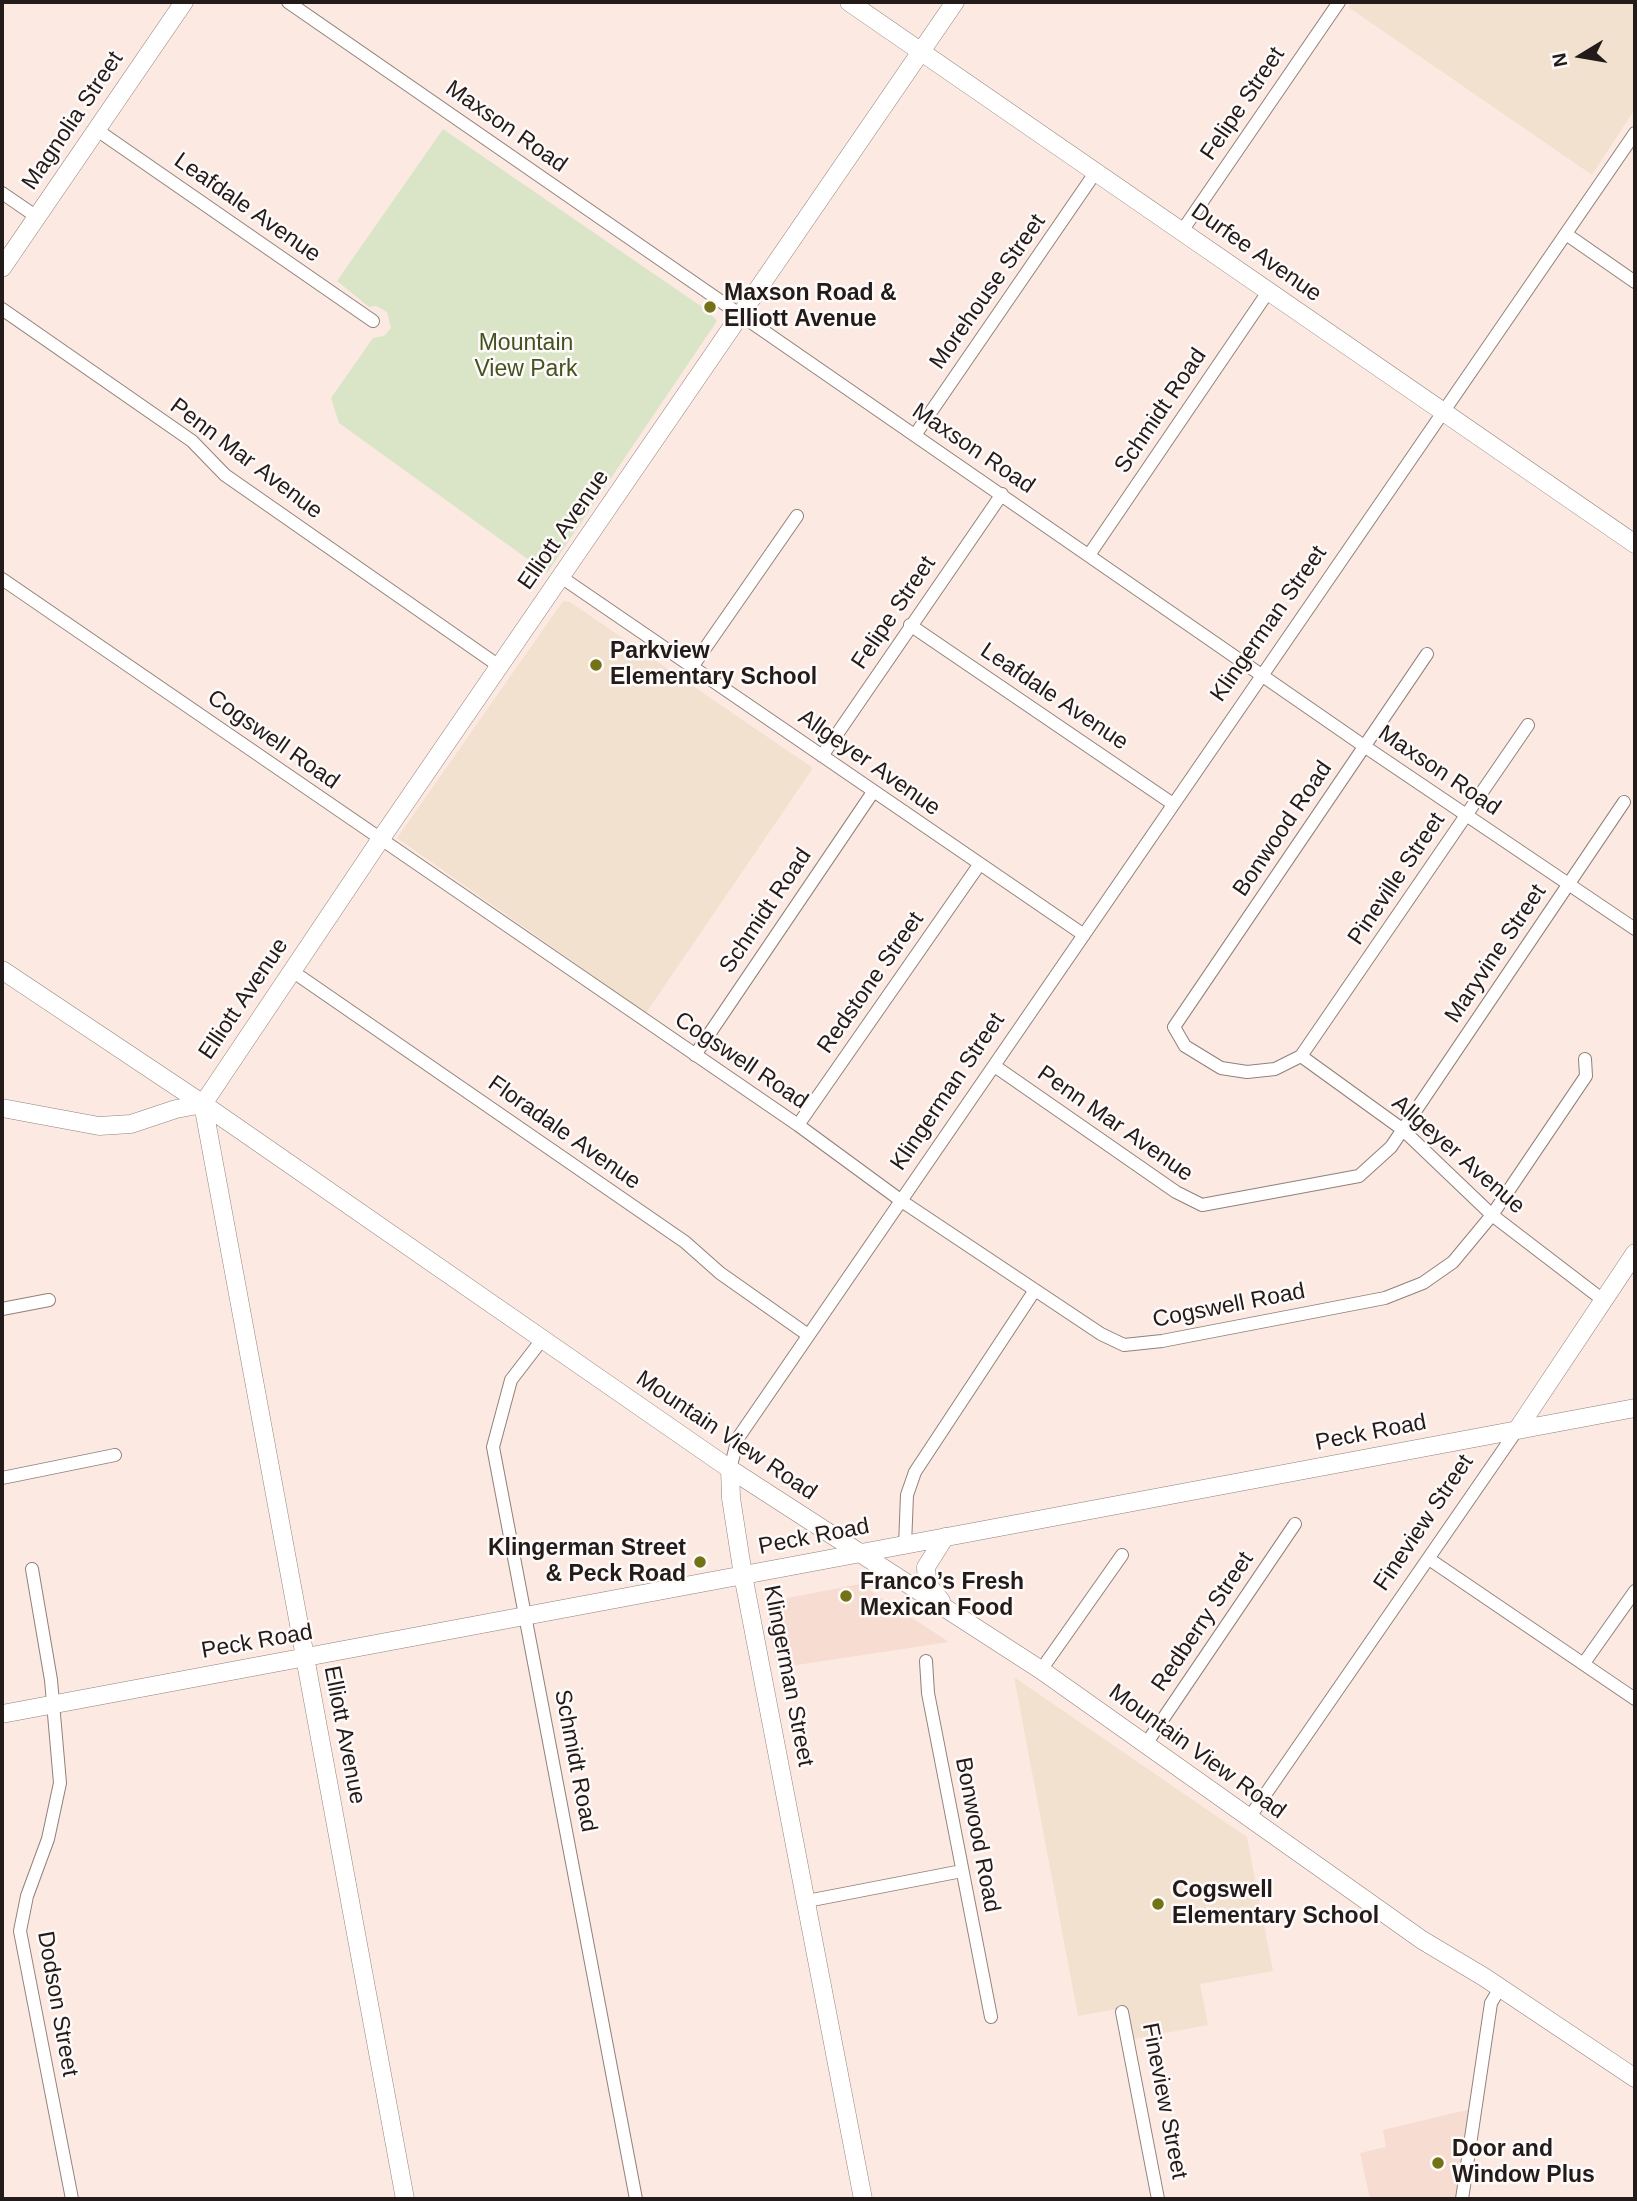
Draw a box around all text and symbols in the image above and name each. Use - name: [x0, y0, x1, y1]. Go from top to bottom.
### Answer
- north arrow: [1546, 21, 1616, 91]
- street label: Felipe Street: [1195, 42, 1291, 166]
- street label: Magnolia Street: [17, 47, 129, 195]
- text: N: [1548, 51, 1572, 69]
- street label: Maxson Road: [440, 75, 572, 179]
- street label: Leafdale Avenue: [169, 147, 325, 269]
- street label: Durfee Avenue: [1185, 198, 1327, 308]
- street label: Morehouse Street: [924, 209, 1052, 375]
- place label: Maxson Road & Elliott Avenue: [724, 280, 897, 334]
- marker: Maxson Road & Elliott Avenue: [702, 299, 718, 315]
- park label: Mountain View Park: [474, 330, 578, 384]
- street label: Schmidt Road: [1109, 343, 1213, 479]
- street label: Penn Mar Avenue: [164, 393, 328, 525]
- street label: Maxson Road: [906, 398, 1040, 500]
- street label: Elliott Avenue: [512, 465, 616, 595]
- street label: Klingerman Street: [1205, 541, 1333, 707]
- street label: Felipe Street: [846, 551, 942, 675]
- street label: Leafdale Avenue: [975, 637, 1133, 757]
- place label: Parkview Elementary School: [610, 638, 817, 692]
- marker: Parkview Elementary School: [588, 657, 604, 673]
- street label: Cogswell Road: [202, 684, 344, 796]
- street label: Allgeyer Avenue: [793, 704, 945, 822]
- street label: Maxson Road: [1372, 720, 1506, 822]
- street label: Bonwood Road: [1228, 756, 1338, 902]
- street label: Pineville Street: [1343, 808, 1451, 950]
- street label: Schmidt Road: [714, 843, 818, 979]
- street label: Maryvine Street: [1440, 880, 1552, 1028]
- street label: Redstone Street: [812, 907, 930, 1059]
- street label: Elliott Avenue: [193, 933, 295, 1065]
- street label: Cogswell Road: [669, 1006, 813, 1116]
- street label: Klingerman Street: [885, 1008, 1011, 1176]
- street label: Penn Mar Avenue: [1032, 1060, 1198, 1188]
- street label: Floradale Avenue: [482, 1070, 646, 1196]
- street label: Allgeyer Avenue: [1386, 1090, 1530, 1220]
- street label: Cogswell Road: [1150, 1278, 1308, 1334]
- street label: Mountain View Road: [630, 1365, 822, 1507]
- street label: Peck Road: [1313, 1409, 1429, 1457]
- street label: Fineview Street: [1368, 1450, 1480, 1596]
- street label: Peck Road: [756, 1513, 872, 1561]
- place label: Klingerman Street & Peck Road: [488, 1535, 686, 1589]
- street label: Redberry Street: [1146, 1547, 1260, 1697]
- marker: Klingerman Street & Peck Road: [692, 1554, 708, 1570]
- place label: Franco’s Fresh Mexican Food: [860, 1569, 1024, 1623]
- street label: Klingerman Street: [757, 1583, 819, 1769]
- marker: Franco’s Fresh Mexican Food: [838, 1588, 854, 1604]
- street label: Peck Road: [199, 1619, 315, 1665]
- street label: Elliott Avenue: [317, 1664, 371, 1806]
- street label: Mountain View Road: [1103, 1679, 1291, 1825]
- street label: Schmidt Road: [548, 1687, 602, 1835]
- street label: Bonwood Road: [948, 1755, 1006, 1915]
- place label: Cogswell Elementary School: [1172, 1877, 1379, 1931]
- marker: Cogswell Elementary School: [1150, 1896, 1166, 1912]
- street label: Dodson Street: [31, 1929, 83, 2079]
- street label: Fineview Street: [1135, 2021, 1193, 2181]
- place label: Door and Window Plus: [1452, 2136, 1595, 2190]
- marker: Door and Window Plus: [1430, 2155, 1446, 2171]

